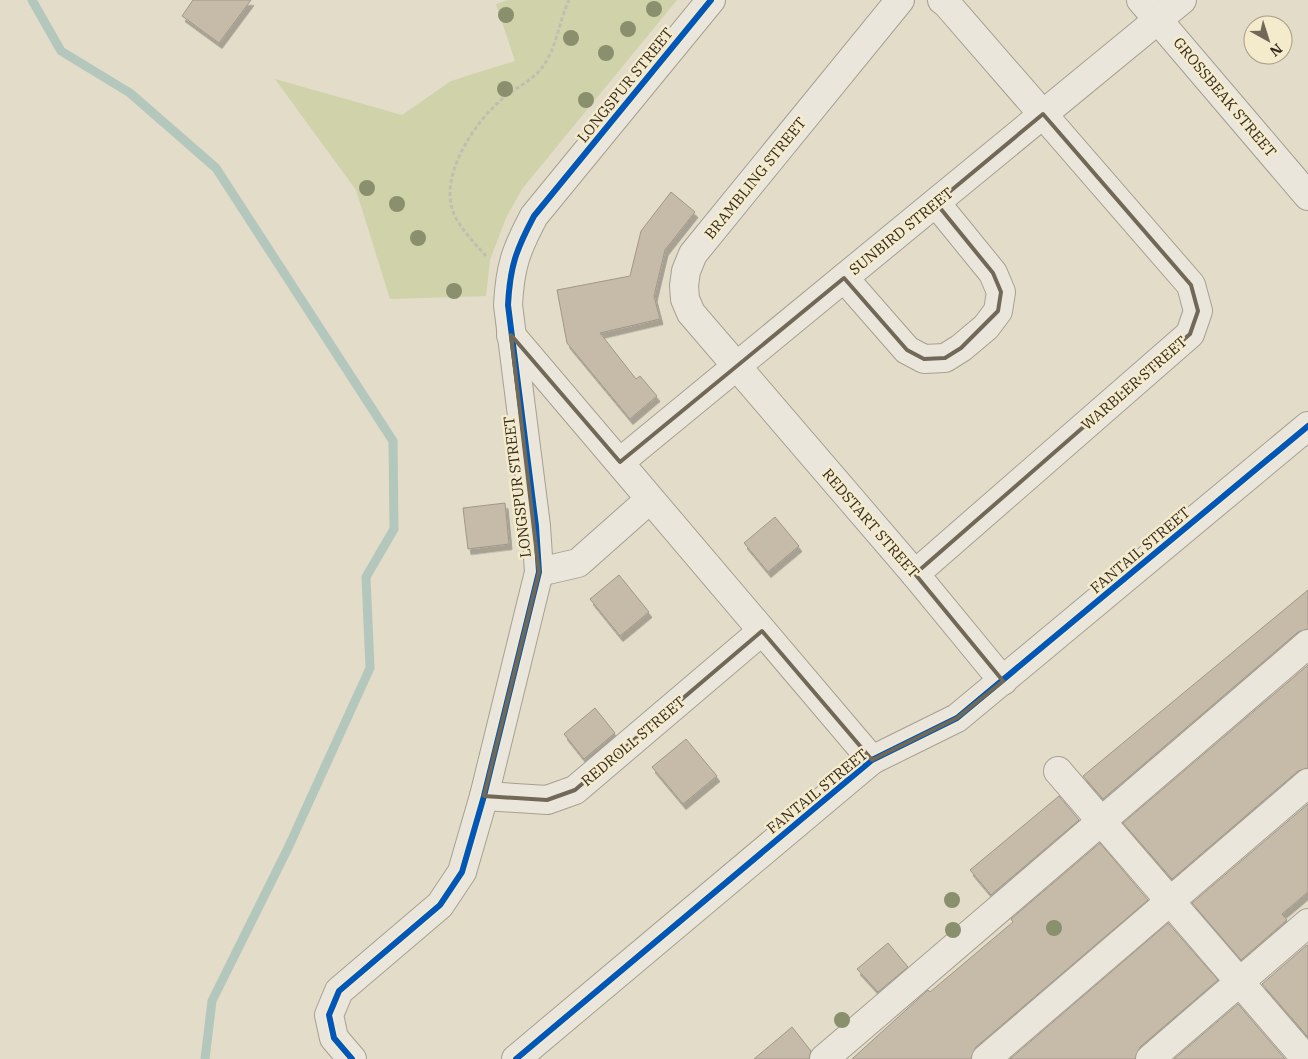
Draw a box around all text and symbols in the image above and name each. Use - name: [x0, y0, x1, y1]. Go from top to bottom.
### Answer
- north arrow: [1243, 15, 1293, 65]
- street label: LONGSPUR STREET: [573, 24, 677, 146]
- street label: GROSSBEAK STREET: [1169, 33, 1281, 161]
- text: N: [1266, 40, 1286, 61]
- street label: BRAMBLING STREET: [700, 113, 810, 243]
- street label: SUNBIRD STREET: [845, 183, 957, 279]
- street label: WARBLER STREET: [1077, 332, 1191, 434]
- street label: LONGSPUR STREET: [499, 415, 535, 559]
- street label: REDSTART STREET: [818, 464, 924, 582]
- street label: FANTAIL STREET: [1086, 502, 1194, 597]
- street label: REDROLL STREET: [577, 692, 689, 790]
- street label: FANTAIL STREET: [762, 744, 872, 838]

